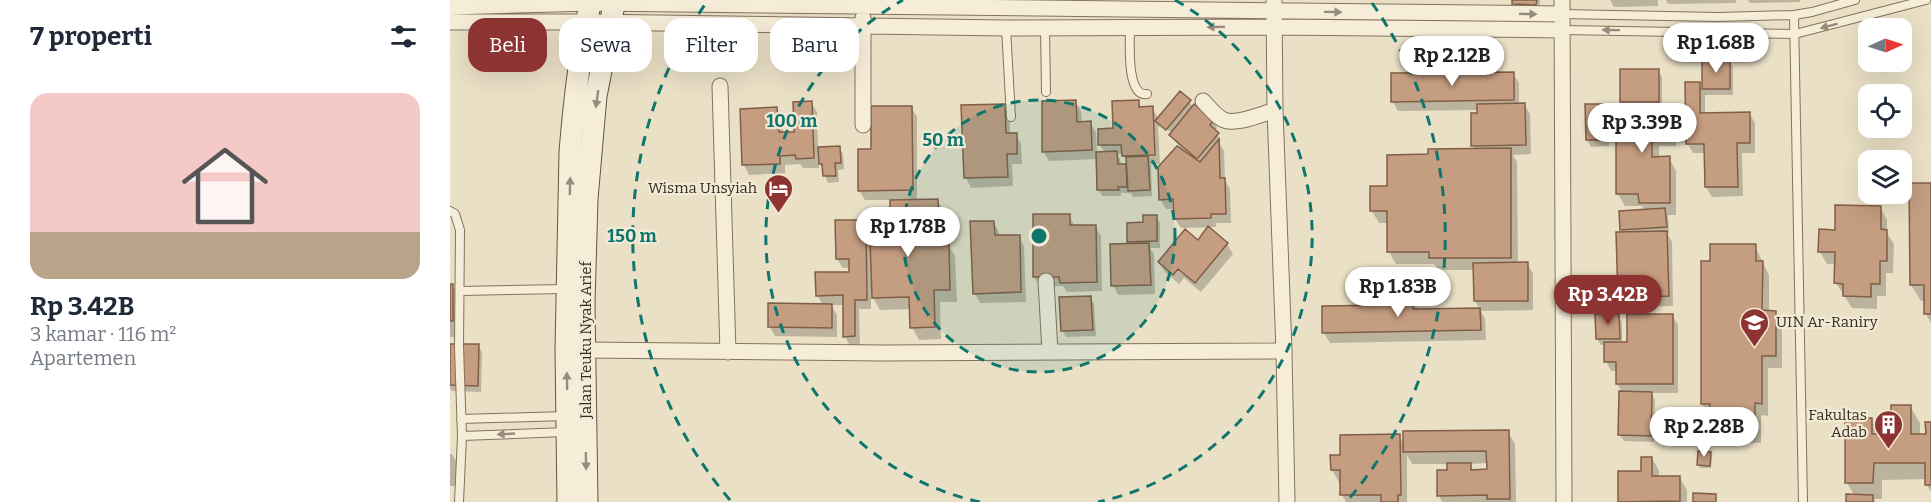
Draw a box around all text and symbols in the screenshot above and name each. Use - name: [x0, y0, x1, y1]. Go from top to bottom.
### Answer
- one-way arrow: [1324, 7, 1343, 17]
- one-way arrow: [1519, 9, 1538, 19]
- chip: Beli: [468, 18, 547, 72]
- chip: Sewa: [559, 18, 652, 72]
- chip: Filter: [664, 18, 758, 72]
- chip: Baru: [770, 18, 859, 72]
- north arrow: [1858, 18, 1912, 72]
- map controls: [1858, 18, 1912, 204]
- icon: filters: [387, 20, 420, 53]
- text: 7 properti: [30, 21, 152, 52]
- one-way arrow: [1207, 22, 1226, 32]
- one-way arrow: [1820, 22, 1838, 32]
- pin: Rp 1.68B: [1654, 23, 1778, 74]
- one-way arrow: [1601, 26, 1620, 35]
- text: Rp 1.68B: [1677, 30, 1755, 54]
- pin: Rp 2.12B: [1390, 36, 1514, 87]
- text: Rp 2.12B: [1413, 43, 1491, 67]
- button: locate: [1858, 84, 1912, 138]
- one-way arrow: [592, 89, 601, 108]
- pin: Rp 3.39B: [1580, 103, 1704, 154]
- text: 100 m: [766, 110, 818, 132]
- text: Rp 3.39B: [1602, 110, 1682, 134]
- text: 50 m: [922, 129, 964, 151]
- icon: home: [171, 132, 279, 240]
- button: layers: [1858, 150, 1912, 204]
- hotel icon: Wisma Unsyiah: [762, 172, 794, 214]
- one-way arrow: [565, 176, 574, 195]
- place label: Wisma Unsyiah: [648, 179, 758, 197]
- pin: Rp 1.78B: [846, 207, 970, 258]
- text: Rp 1.78B: [870, 214, 946, 238]
- text: 150 m: [607, 225, 657, 247]
- centre of rings: [1029, 226, 1049, 246]
- street label: Jalan Teuku Nyak Arief: [577, 260, 595, 420]
- pin: Rp 1.83B: [1336, 267, 1460, 318]
- text: Rp 1.83B: [1359, 274, 1437, 298]
- pin: Rp 3.42B: [1546, 275, 1670, 326]
- text: Rp 3.42B: [1568, 282, 1648, 306]
- text: Rp 3.42B: [30, 291, 135, 322]
- school or university icon: UIN Ar-Raniry: [1739, 306, 1771, 348]
- place label: UIN Ar-Raniry: [1776, 313, 1878, 331]
- text: 3 kamar · 116 m²: [30, 322, 176, 346]
- text: Apartemen: [30, 346, 136, 370]
- one-way arrow: [562, 371, 572, 390]
- place label: Fakultas Adab: [1808, 406, 1867, 441]
- pin: Rp 2.28B: [1642, 407, 1766, 458]
- building icon: Fakultas Adab: [1872, 408, 1904, 450]
- text: Rp 2.28B: [1664, 414, 1744, 438]
- one-way arrow: [497, 430, 516, 439]
- one-way arrow: [582, 452, 591, 471]

